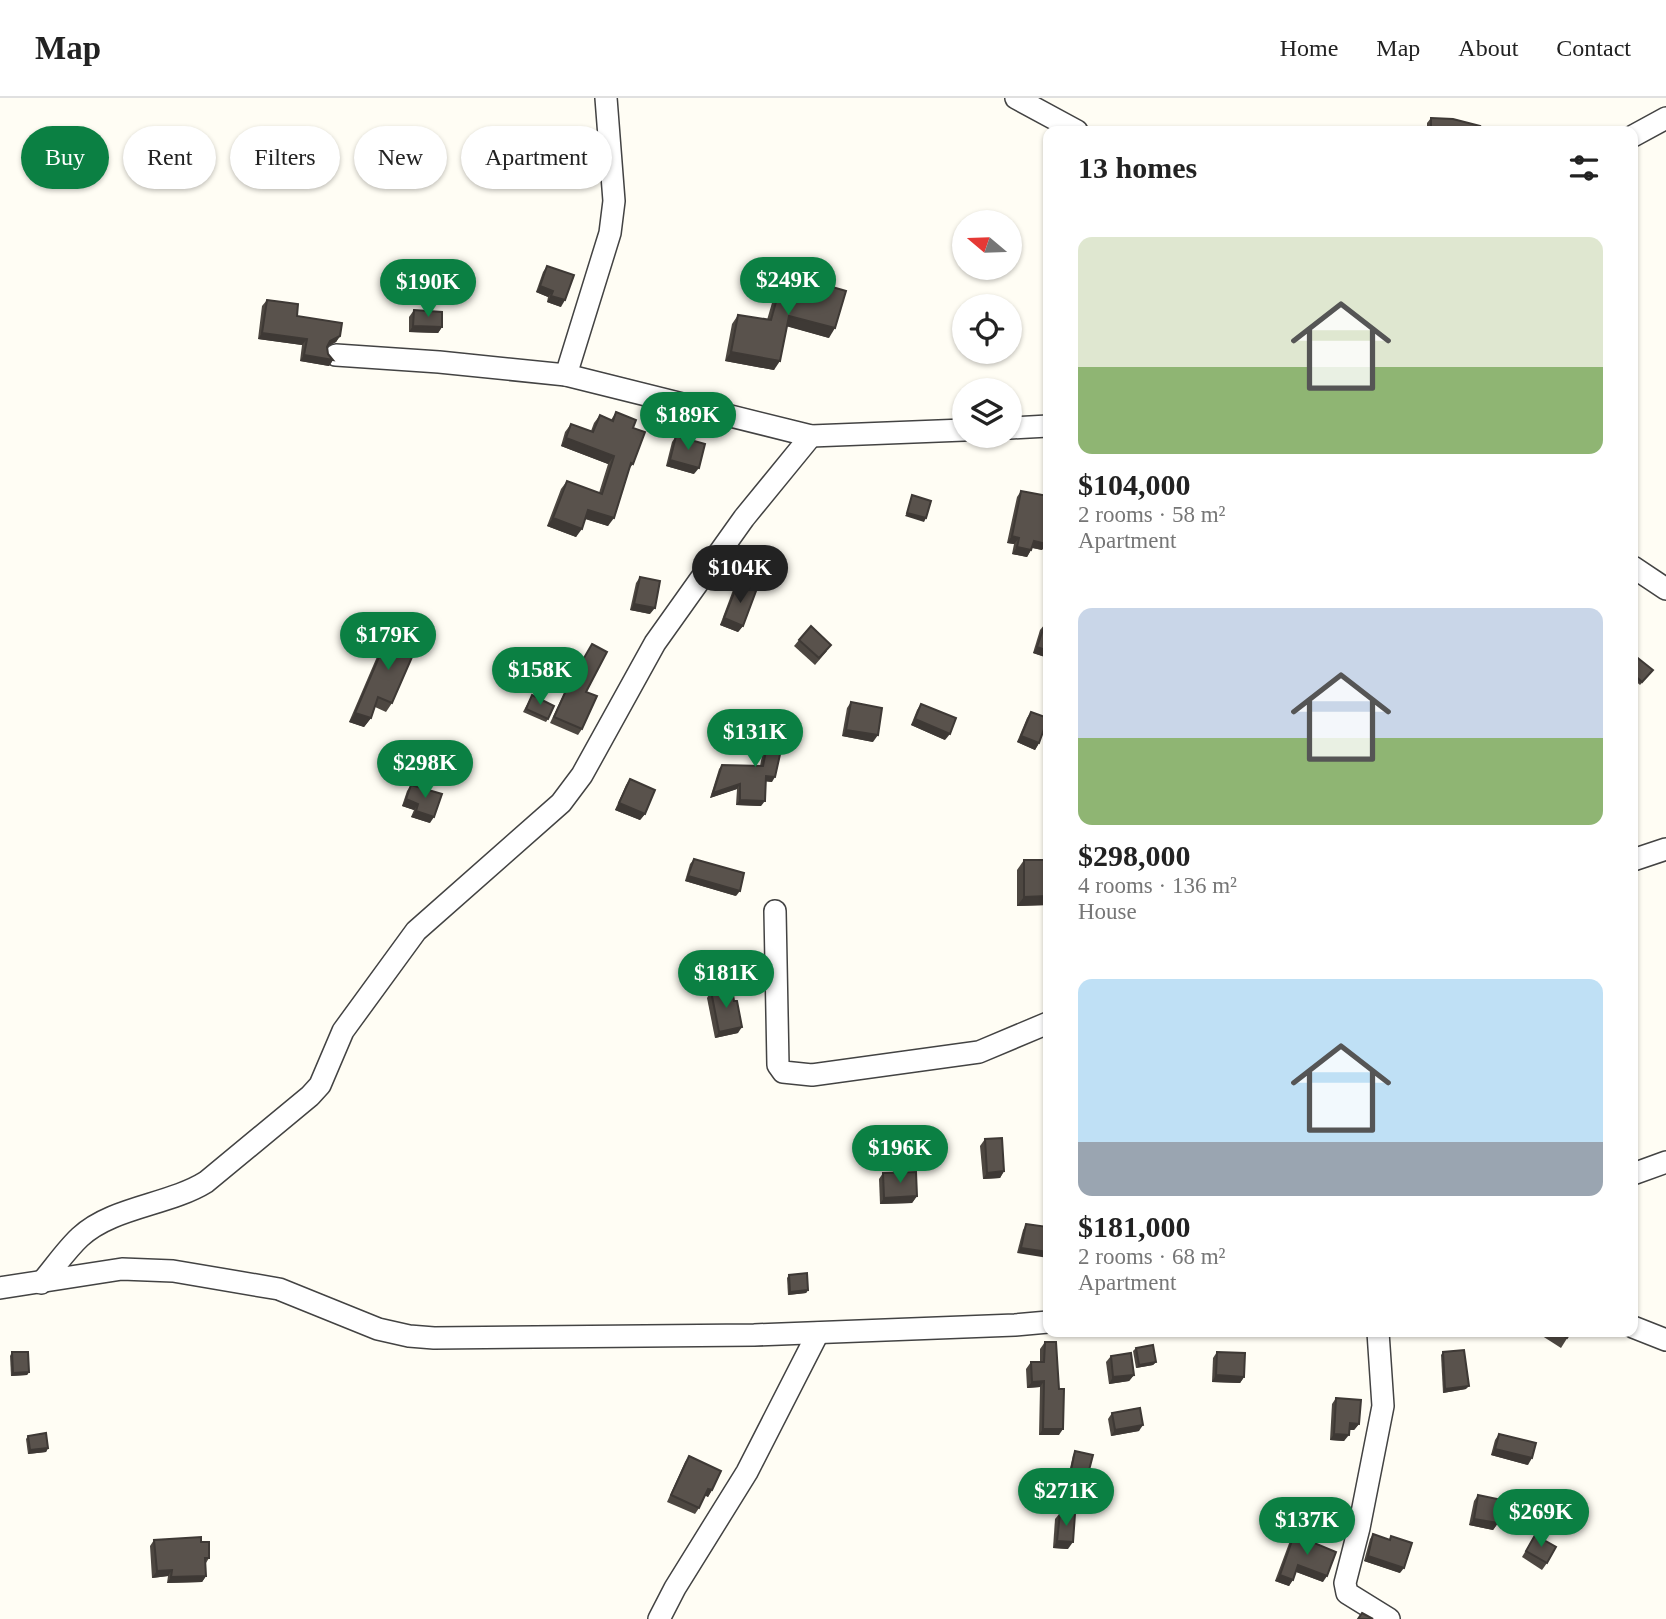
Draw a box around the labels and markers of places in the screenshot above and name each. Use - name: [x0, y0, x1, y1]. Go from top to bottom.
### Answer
- pin: $249K: [739, 258, 837, 317]
- pin: $190K: [379, 260, 477, 319]
- pin: $189K: [639, 392, 737, 452]
- pin: $104K: [691, 546, 789, 605]
- pin: $179K: [339, 612, 437, 672]
- pin: $158K: [491, 648, 589, 707]
- pin: $131K: [706, 710, 804, 769]
- pin: $298K: [376, 740, 474, 800]
- pin: $181K: [677, 950, 775, 1010]
- pin: $196K: [851, 1126, 949, 1185]
- pin: $271K: [1017, 1468, 1115, 1528]
- pin: $269K: [1492, 1490, 1590, 1549]
- pin: $137K: [1258, 1498, 1356, 1557]

